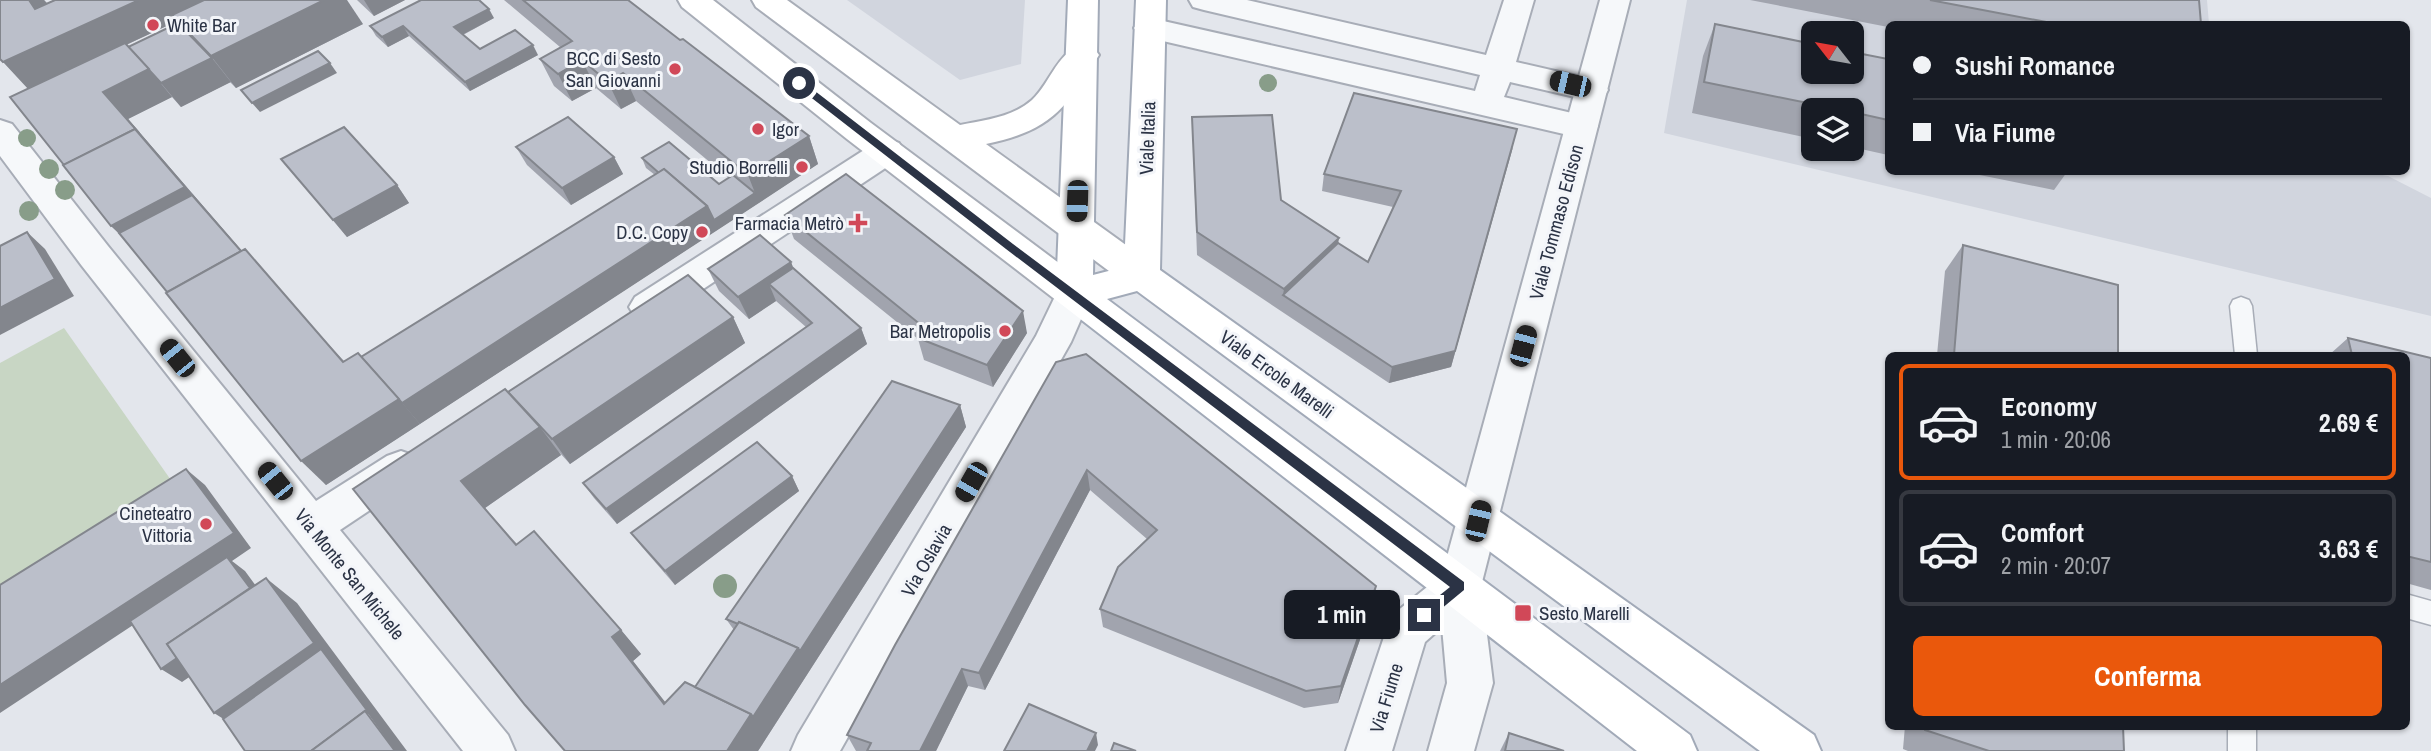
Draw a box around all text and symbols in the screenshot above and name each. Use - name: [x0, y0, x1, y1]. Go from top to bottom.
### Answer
- place label: White Bar: [167, 12, 237, 38]
- marker: White Bar: [145, 17, 161, 33]
- north arrow: [1801, 21, 1864, 84]
- map controls: [1801, 21, 1864, 161]
- place label: BCC di Sesto San Giovanni: [566, 45, 661, 93]
- text: Sushi Romance: [1955, 48, 2115, 83]
- marker: BCC di Sesto San Giovanni: [667, 61, 683, 77]
- route start: [783, 67, 815, 99]
- car: [1548, 69, 1593, 99]
- button: layers: [1801, 98, 1864, 161]
- street label: Viale Italia: [1133, 101, 1161, 175]
- text: Via Fiume: [1955, 115, 2055, 150]
- place label: Igor: [772, 116, 800, 142]
- marker: Igor: [750, 121, 766, 137]
- street label: Viale Tommaso Edison: [1523, 142, 1589, 302]
- place label: Studio Borrelli: [689, 154, 788, 180]
- marker: Studio Borrelli: [794, 159, 810, 175]
- car: [1066, 180, 1089, 222]
- place label: Farmacia Metrò: [735, 210, 844, 236]
- marker: Farmacia Metrò: [850, 215, 866, 231]
- place label: D.C. Copy: [616, 219, 688, 245]
- marker: D.C. Copy: [694, 224, 710, 240]
- place label: Bar Metropolis: [890, 318, 991, 344]
- marker: Bar Metropolis: [997, 323, 1013, 339]
- car: [1508, 323, 1539, 369]
- street label: Viale Ercole Marelli: [1215, 324, 1339, 424]
- car: [156, 335, 199, 381]
- text: Economy: [2001, 389, 2097, 424]
- icon: car: [1917, 391, 1980, 454]
- text: 2.69 €: [2319, 405, 2378, 440]
- text: 1 min · 20:06: [2001, 424, 2111, 455]
- car: [254, 458, 297, 504]
- car: [952, 459, 991, 505]
- car: [1464, 498, 1493, 544]
- place label: Cineteatro Vittoria: [119, 500, 192, 548]
- street label: Via Monte San Michele: [289, 503, 411, 645]
- text: Comfort: [2001, 515, 2084, 550]
- marker: Cineteatro Vittoria: [198, 516, 214, 532]
- icon: car: [1917, 517, 1980, 580]
- street label: Via Oslavia: [895, 518, 957, 601]
- text: 3.63 €: [2319, 531, 2378, 566]
- text: 2 min · 20:07: [2001, 550, 2111, 581]
- callout: 1 min: [1284, 590, 1400, 640]
- text: 1 min: [1317, 599, 1367, 630]
- route end: [1408, 599, 1440, 631]
- place label: Sesto Marelli: [1539, 600, 1630, 626]
- marker: Sesto Marelli: [1513, 603, 1533, 623]
- button: Conferma: [1913, 636, 2382, 716]
- street label: Via Fiume: [1363, 660, 1409, 736]

